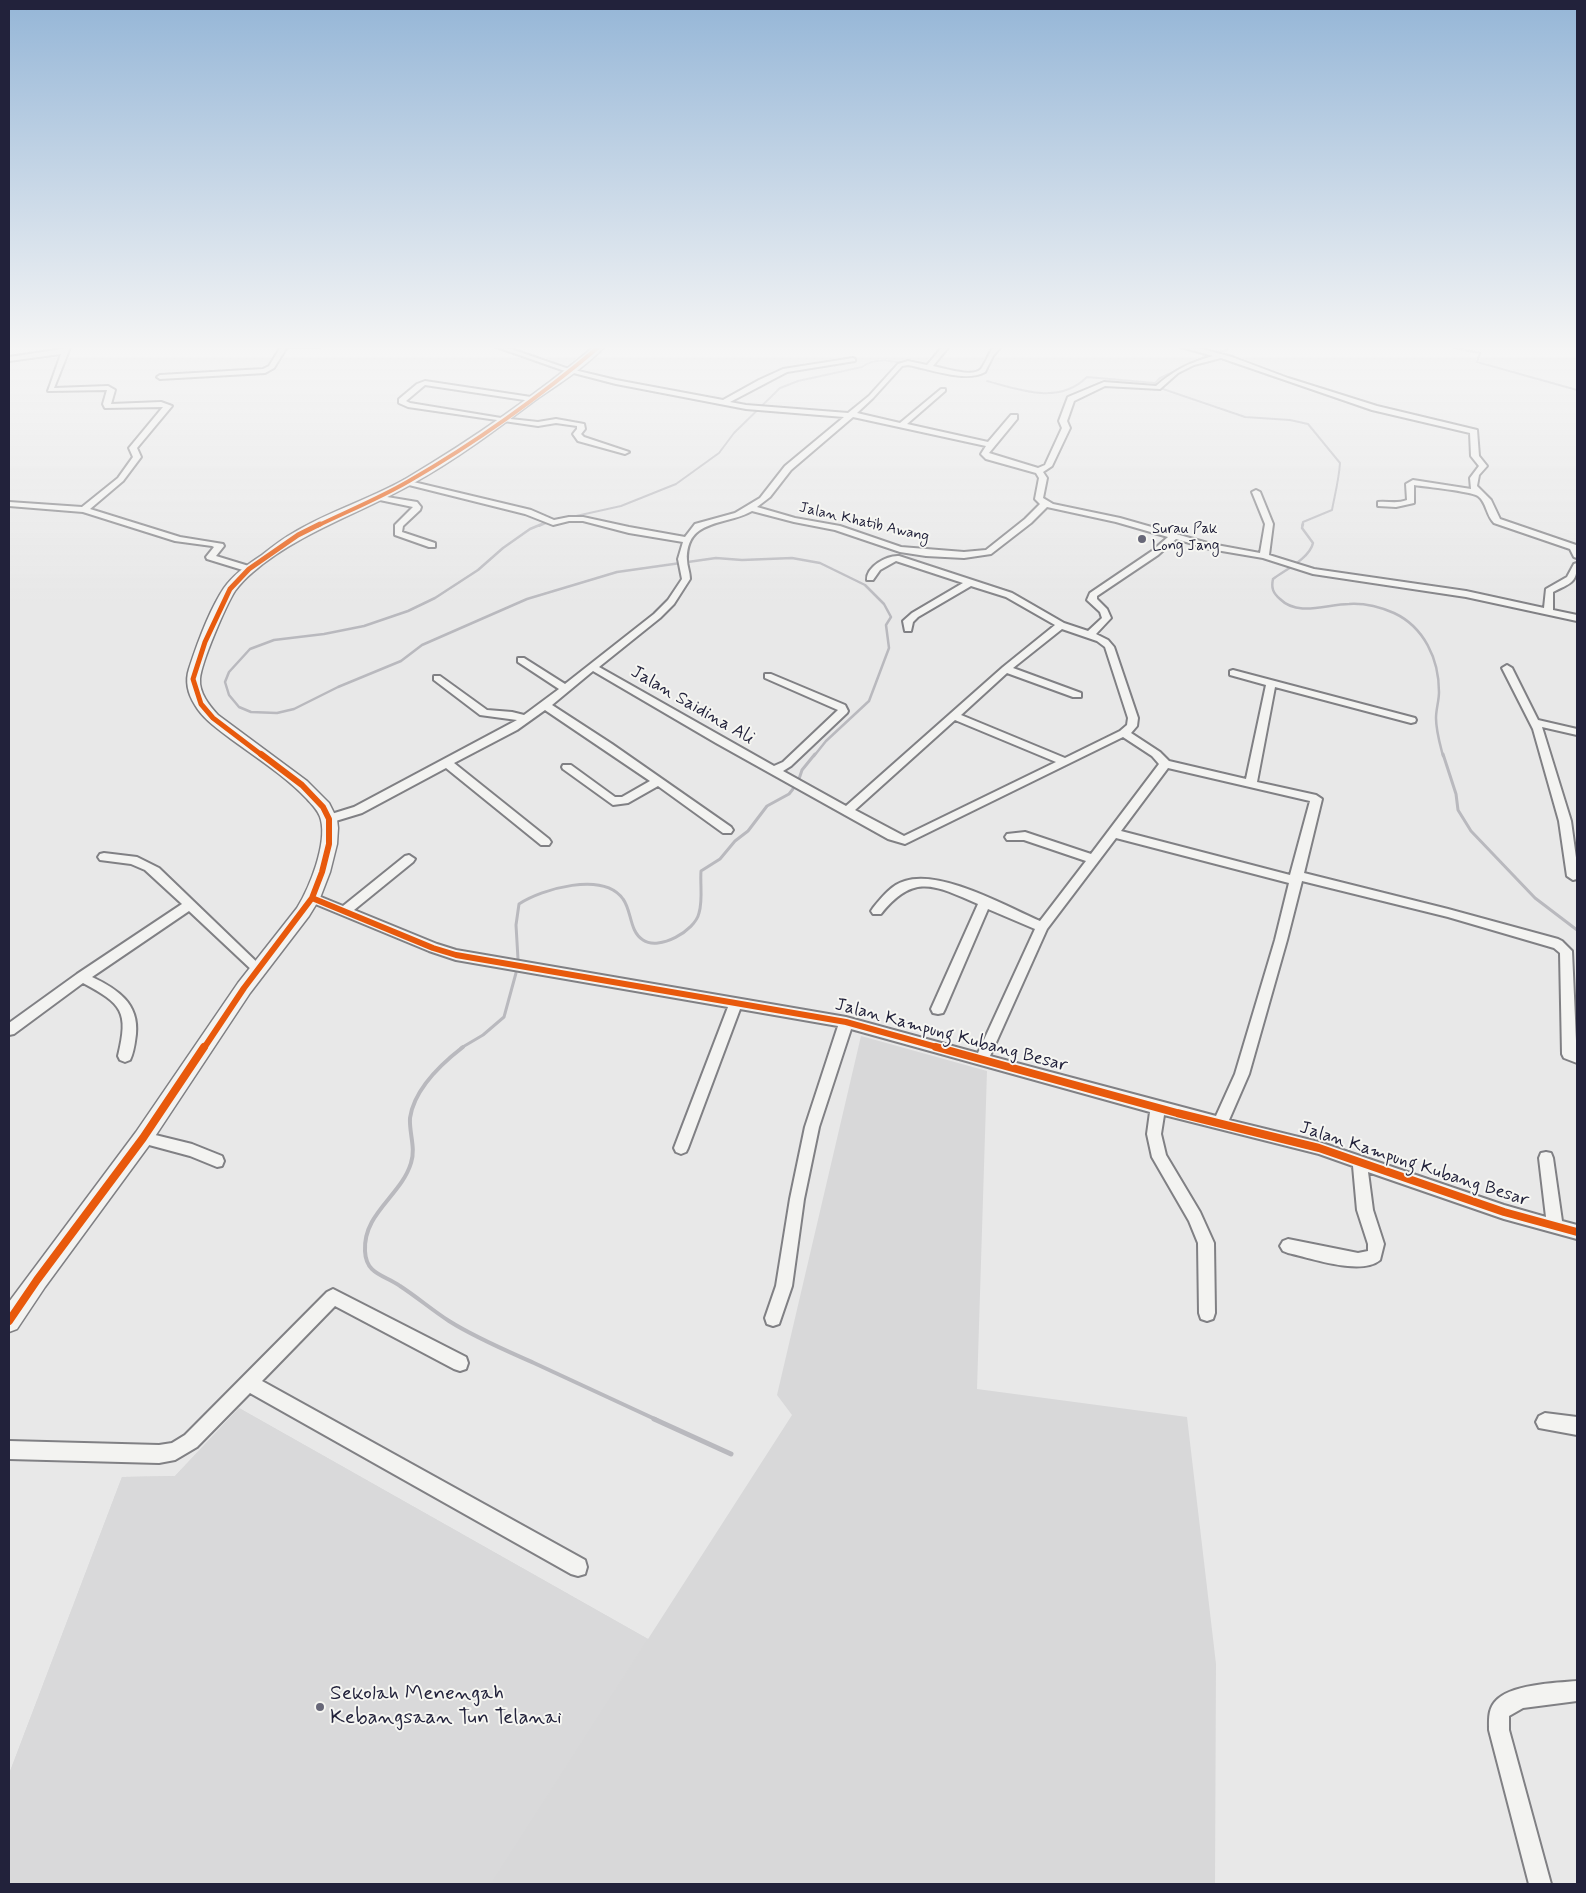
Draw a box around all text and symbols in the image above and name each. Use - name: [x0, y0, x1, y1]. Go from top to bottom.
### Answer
- street label: Jalan Khatib Awang: [797, 499, 931, 547]
- place label: Surau Pak Long Jang: [1152, 521, 1220, 556]
- marker: Surau Pak Long Jang: [1136, 533, 1148, 545]
- street label: Jalan Saidina Ali: [626, 662, 758, 750]
- street label: Jalan Kampung Kubang Besar: [832, 995, 1070, 1077]
- street label: Jalan Kampung Kubang Besar: [1297, 1118, 1531, 1212]
- place label: Sekolah Menengah Kebangsaan Tun Telanai: [330, 1682, 562, 1732]
- marker: Sekolah Menengah Kebangsaan Tun Telanai: [314, 1701, 326, 1713]

